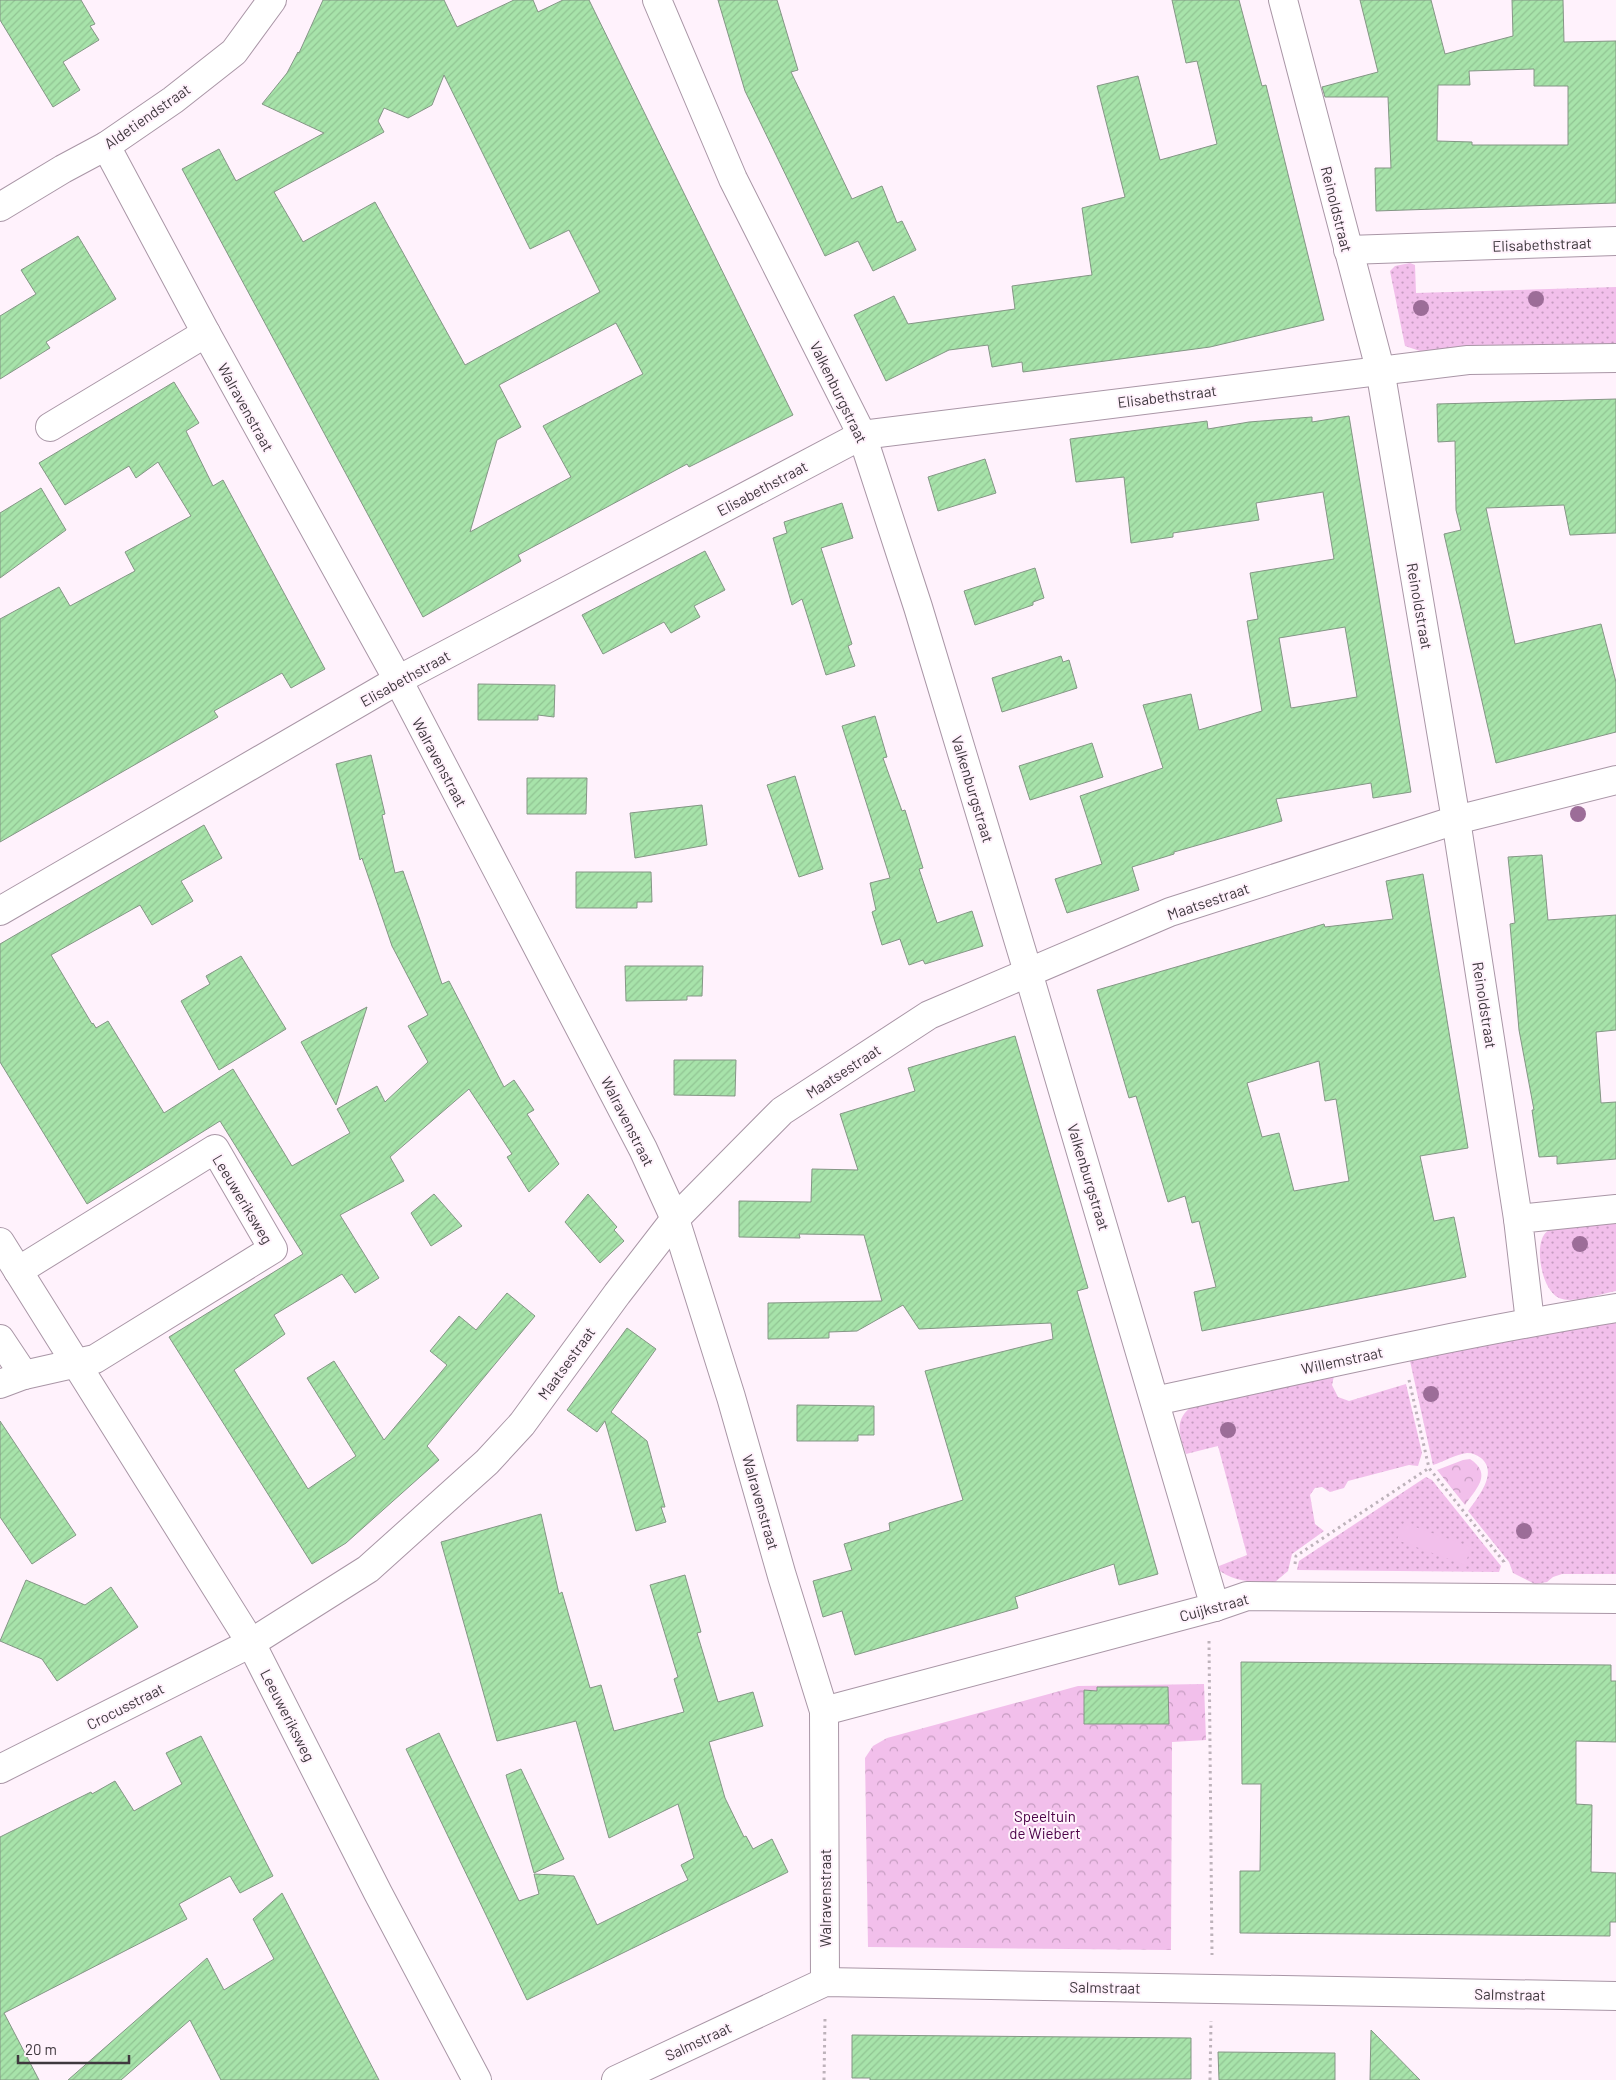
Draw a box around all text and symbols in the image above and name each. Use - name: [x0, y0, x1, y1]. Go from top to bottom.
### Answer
- street label: Aldetiendstraat: [101, 80, 193, 152]
- street label: Reinoldstraat: [1318, 164, 1356, 254]
- street label: Elisabethstraat: [1492, 233, 1592, 255]
- street label: Valkenburgstraat: [807, 338, 871, 446]
- street label: Walravenstraat: [214, 360, 278, 454]
- street label: Elisabethstraat: [1116, 381, 1218, 411]
- street label: Elisabethstraat: [714, 457, 810, 519]
- street label: Reinoldstraat: [1404, 561, 1436, 651]
- street label: Elisabethstraat: [357, 646, 453, 710]
- street label: Walravenstraat: [409, 714, 471, 810]
- street label: Valkenburgstraat: [948, 733, 998, 845]
- street label: Maatsestraat: [1165, 879, 1251, 923]
- street label: Reinoldstraat: [1469, 960, 1501, 1050]
- street label: Maatsestraat: [802, 1040, 884, 1102]
- street label: Walravenstraat: [598, 1073, 658, 1169]
- street label: Valkenburgstraat: [1064, 1121, 1114, 1233]
- street label: Leeuweriksweg: [209, 1151, 277, 1247]
- street label: Maatsestraat: [534, 1323, 598, 1403]
- street label: Willemstraat: [1299, 1343, 1385, 1377]
- street label: Walravenstraat: [739, 1452, 783, 1552]
- street label: Cuijkstraat: [1177, 1589, 1251, 1625]
- street label: Leeuweriksweg: [257, 1666, 319, 1764]
- street label: Crocusstraat: [83, 1679, 167, 1733]
- park label: Speeltuin de Wiebert: [1009, 1807, 1081, 1842]
- street label: Walravenstraat: [816, 1849, 834, 1947]
- street label: Salmstraat: [1069, 1977, 1141, 1997]
- street label: Salmstraat: [1474, 1984, 1546, 2004]
- street label: Salmstraat: [662, 2018, 734, 2064]
- scale bar: [18, 2032, 129, 2064]
- text: 20 m: [25, 2040, 57, 2058]

